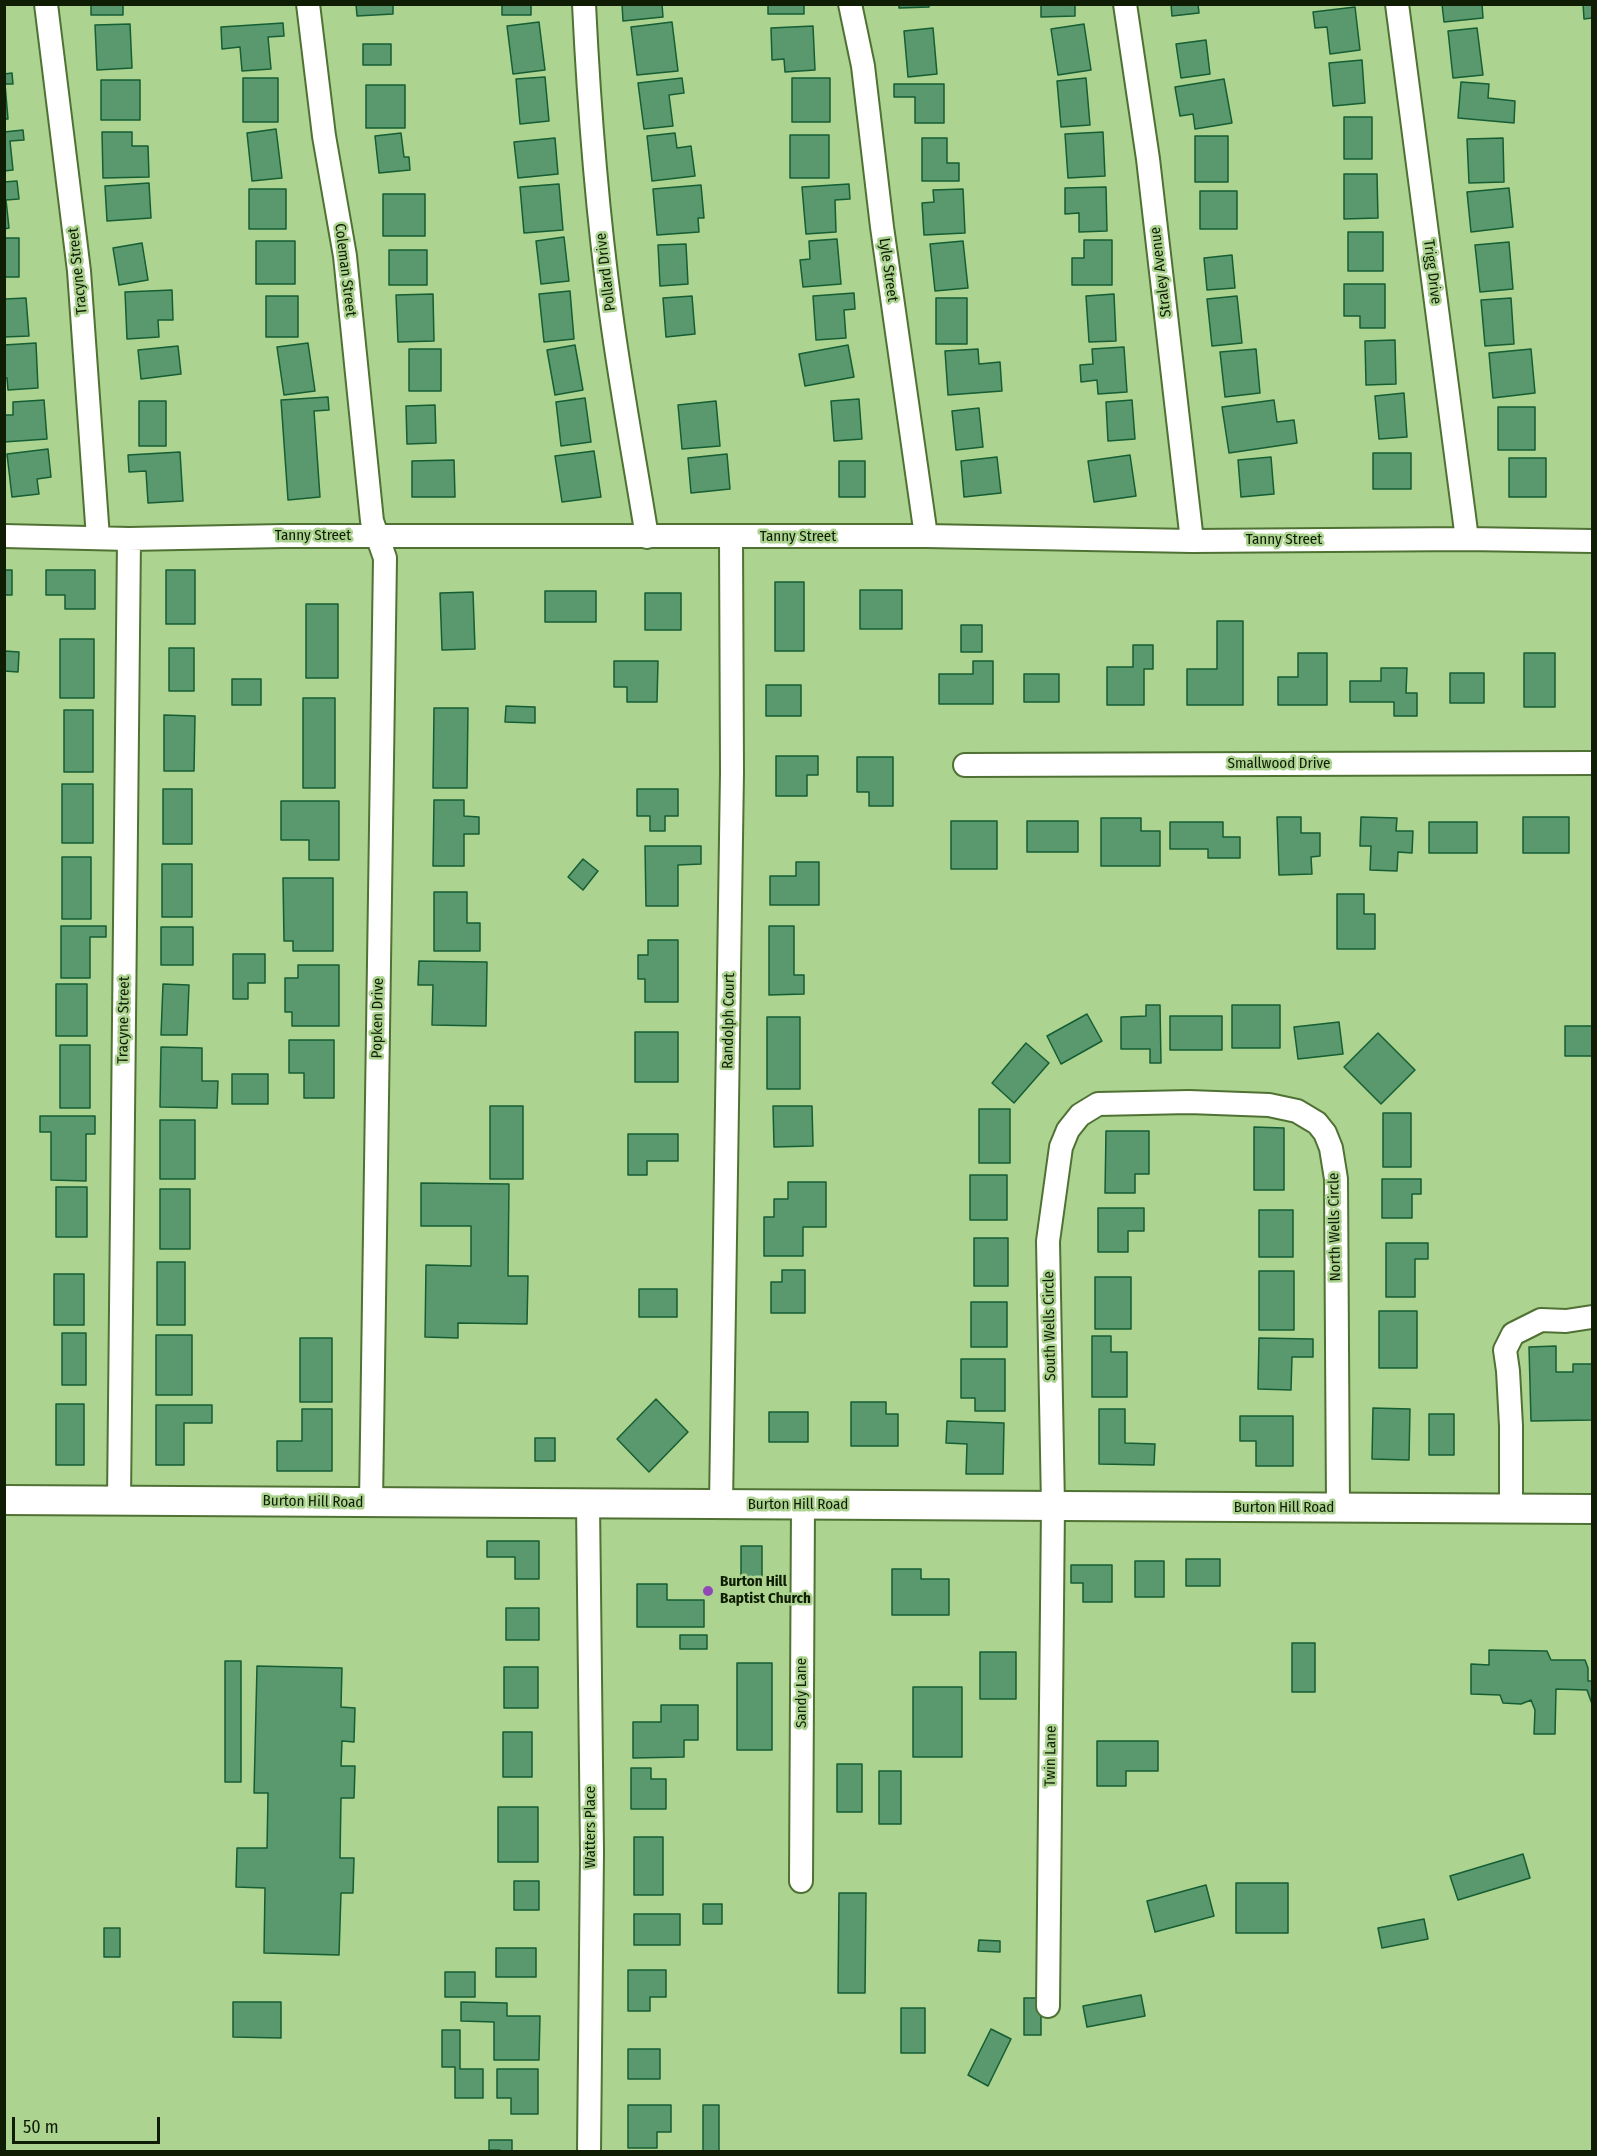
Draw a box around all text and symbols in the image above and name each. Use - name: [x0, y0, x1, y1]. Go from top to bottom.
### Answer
- street label: Coleman Street: [330, 222, 360, 318]
- street label: Straley Avenue: [1147, 226, 1175, 318]
- street label: Tracyne Street: [64, 227, 92, 315]
- street label: Pollard Drive: [592, 232, 620, 312]
- street label: Lyle Street: [875, 237, 901, 303]
- street label: Trigg Drive: [1419, 239, 1445, 305]
- street label: Tanny Street: [275, 527, 351, 545]
- street label: Tanny Street: [760, 528, 836, 546]
- street label: Tanny Street: [1246, 531, 1322, 549]
- street label: Smallwood Drive: [1227, 755, 1331, 773]
- street label: Randolph Court: [719, 973, 739, 1069]
- street label: Tracyne Street: [114, 976, 134, 1064]
- street label: Popken Drive: [368, 977, 388, 1059]
- street label: North Wells Circle: [1325, 1172, 1345, 1282]
- street label: South Wells Circle: [1040, 1271, 1060, 1381]
- street label: Burton Hill Road: [263, 1492, 363, 1512]
- street label: Burton Hill Road: [748, 1496, 848, 1514]
- street label: Burton Hill Road: [1234, 1499, 1334, 1517]
- place label: Burton Hill Baptist Church: [720, 1573, 811, 1608]
- marker: Burton Hill Baptist Church: [701, 1584, 715, 1598]
- street label: Sandy Lane: [793, 1658, 811, 1728]
- street label: Twin Lane: [1041, 1725, 1061, 1787]
- street label: Watters Place: [582, 1786, 600, 1868]
- scale bar: [15, 2105, 164, 2143]
- text: 50 m: [23, 2116, 59, 2138]

